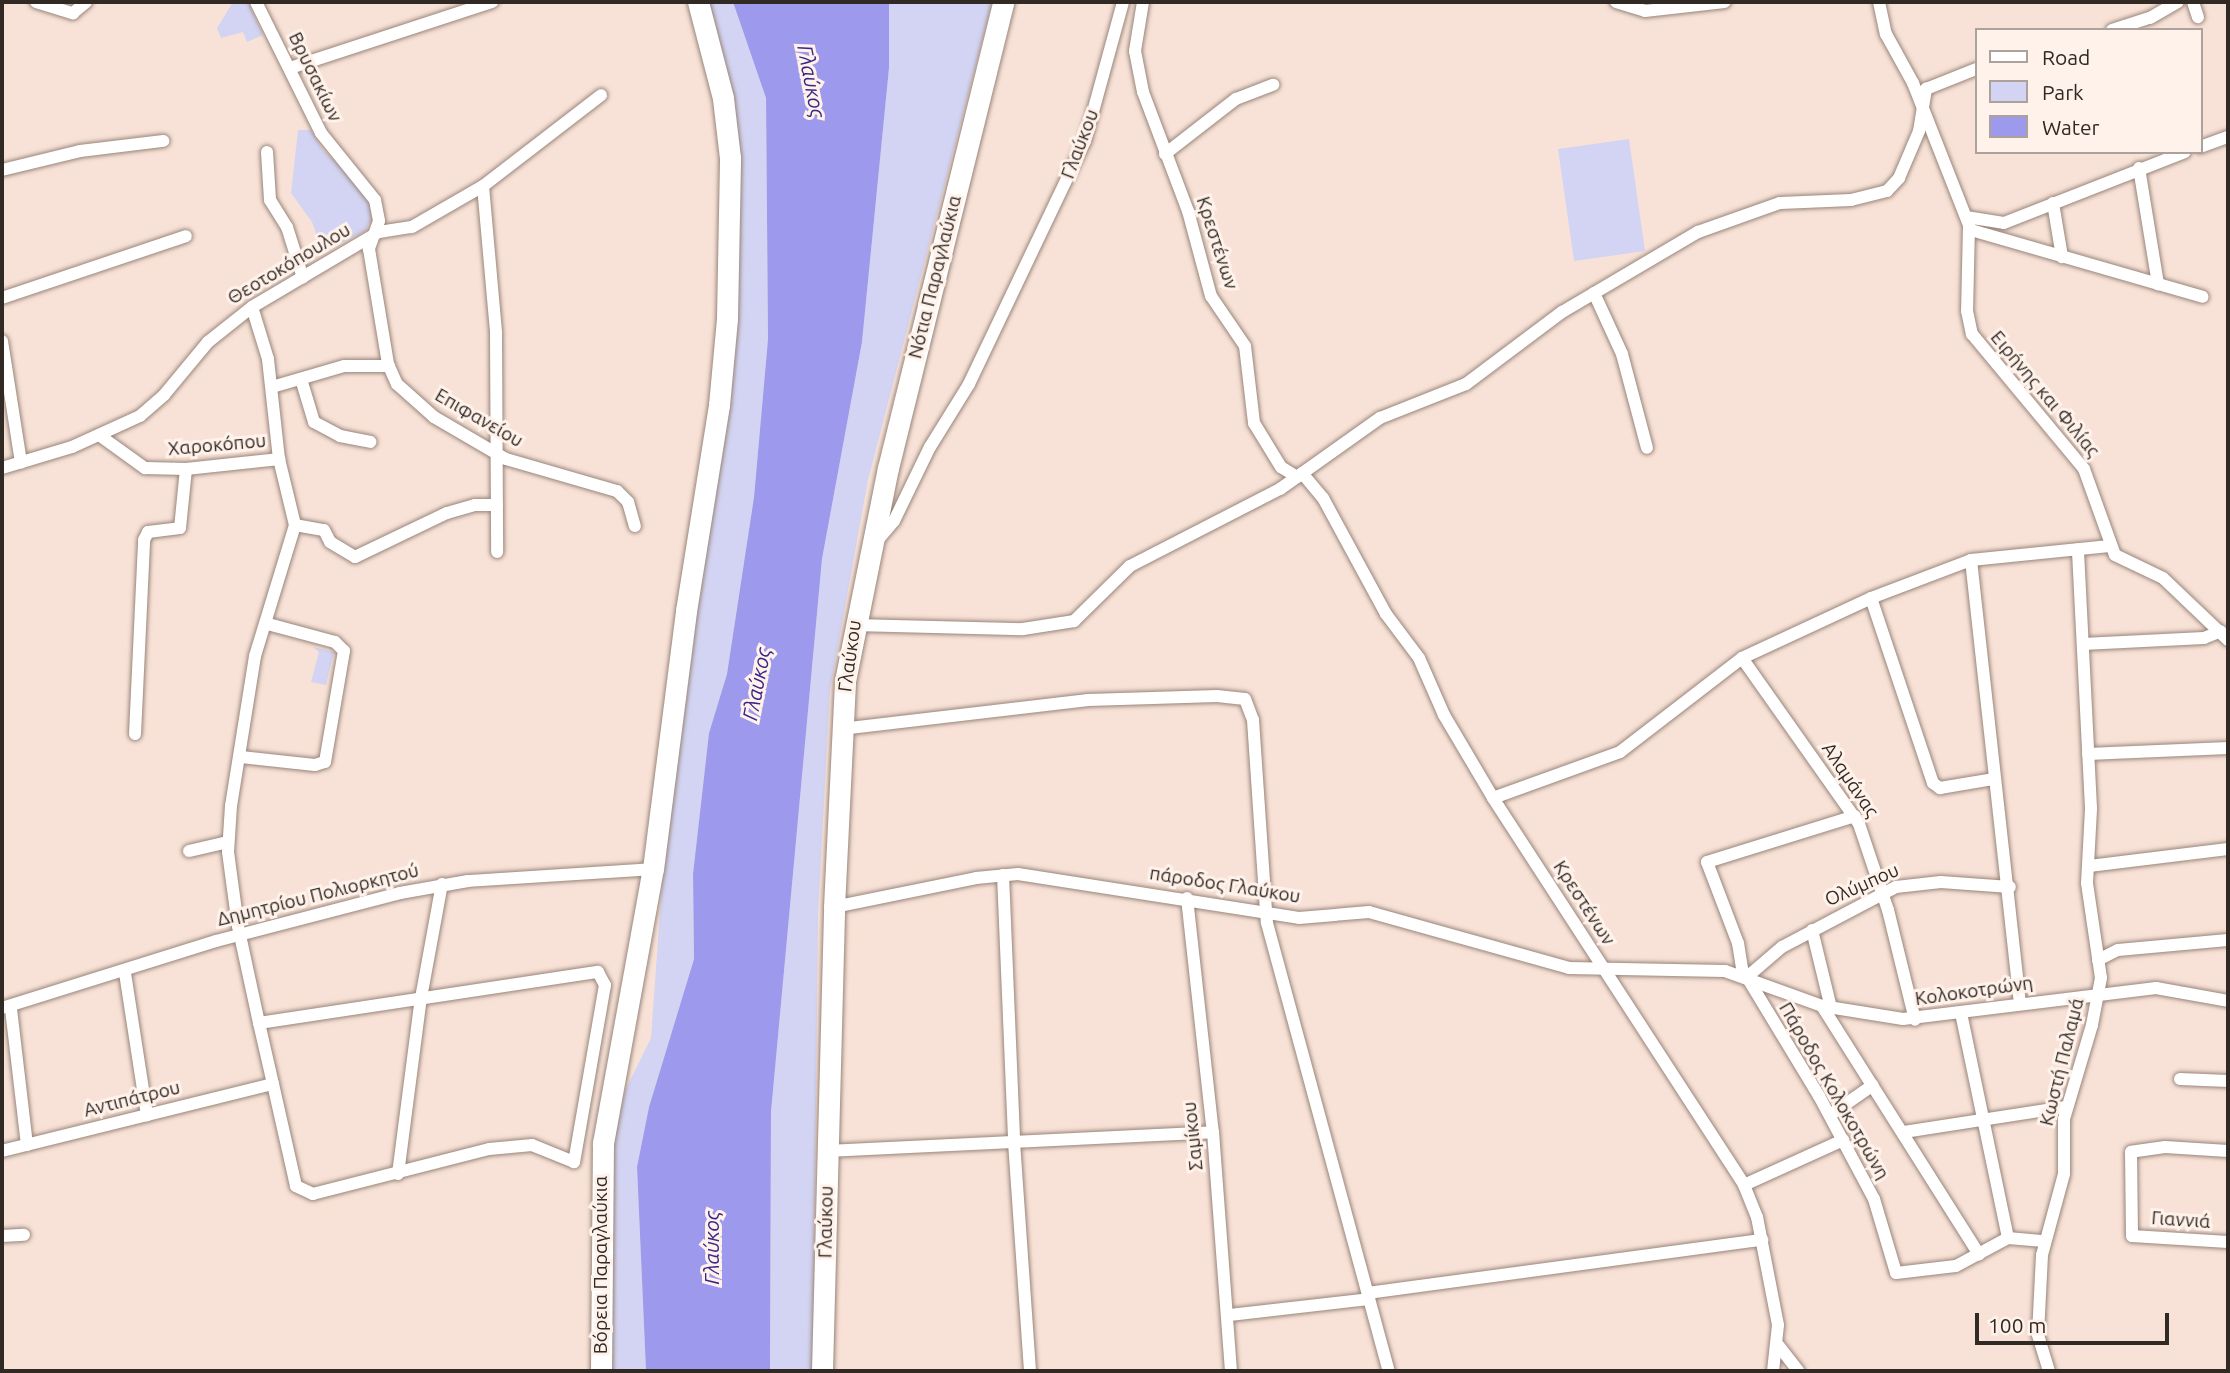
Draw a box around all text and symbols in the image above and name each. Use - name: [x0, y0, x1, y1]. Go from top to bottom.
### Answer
- street label: Βρυσακίων: [284, 28, 346, 126]
- legend: [1974, 28, 2202, 154]
- water label: Γλαύκος: [793, 43, 831, 119]
- text: Road: [2042, 45, 2090, 69]
- text: Park: [2042, 80, 2084, 104]
- street label: Γλαύκου: [1056, 106, 1104, 182]
- text: Water: [2042, 115, 2100, 139]
- street label: Νότια Παραγλαύκια: [904, 193, 966, 361]
- street label: Κρεστένων: [1191, 194, 1243, 292]
- street label: Θεοτοκόπουλου: [223, 218, 355, 310]
- street label: Ειρήνης και Φιλίας: [1986, 326, 2104, 462]
- street label: Επιφανείου: [431, 384, 527, 452]
- street label: Χαροκόπου: [167, 429, 267, 461]
- street label: Γλαύκου: [834, 619, 866, 693]
- water label: Γλαύκος: [737, 646, 775, 722]
- street label: Αλαμάνας: [1817, 738, 1883, 822]
- street label: Κρεστένων: [1548, 856, 1620, 950]
- street label: Δημητρίου Πολιορκητού: [215, 859, 421, 931]
- street label: Ολύμπου: [1821, 859, 1903, 911]
- street label: πάροδος Γλαύκου: [1148, 862, 1302, 908]
- street label: Κολοκοτρώνη: [1914, 971, 2034, 1011]
- street label: Κωστή Παλαμά: [2035, 996, 2089, 1128]
- street label: Πάροδος Κολοκοτρώνη: [1774, 998, 1894, 1184]
- street label: Αντιπάτρου: [81, 1076, 183, 1122]
- street label: Σαμίκου: [1178, 1100, 1208, 1172]
- street label: Βόρεια Παραγλαύκια: [590, 1176, 612, 1354]
- street label: Γλαύκου: [814, 1186, 838, 1258]
- street label: Γιαννιά: [2151, 1207, 2211, 1233]
- water label: Γλαύκος: [698, 1211, 724, 1285]
- scale bar: [1978, 1300, 2172, 1344]
- text: 100 m: [1988, 1313, 2046, 1337]

